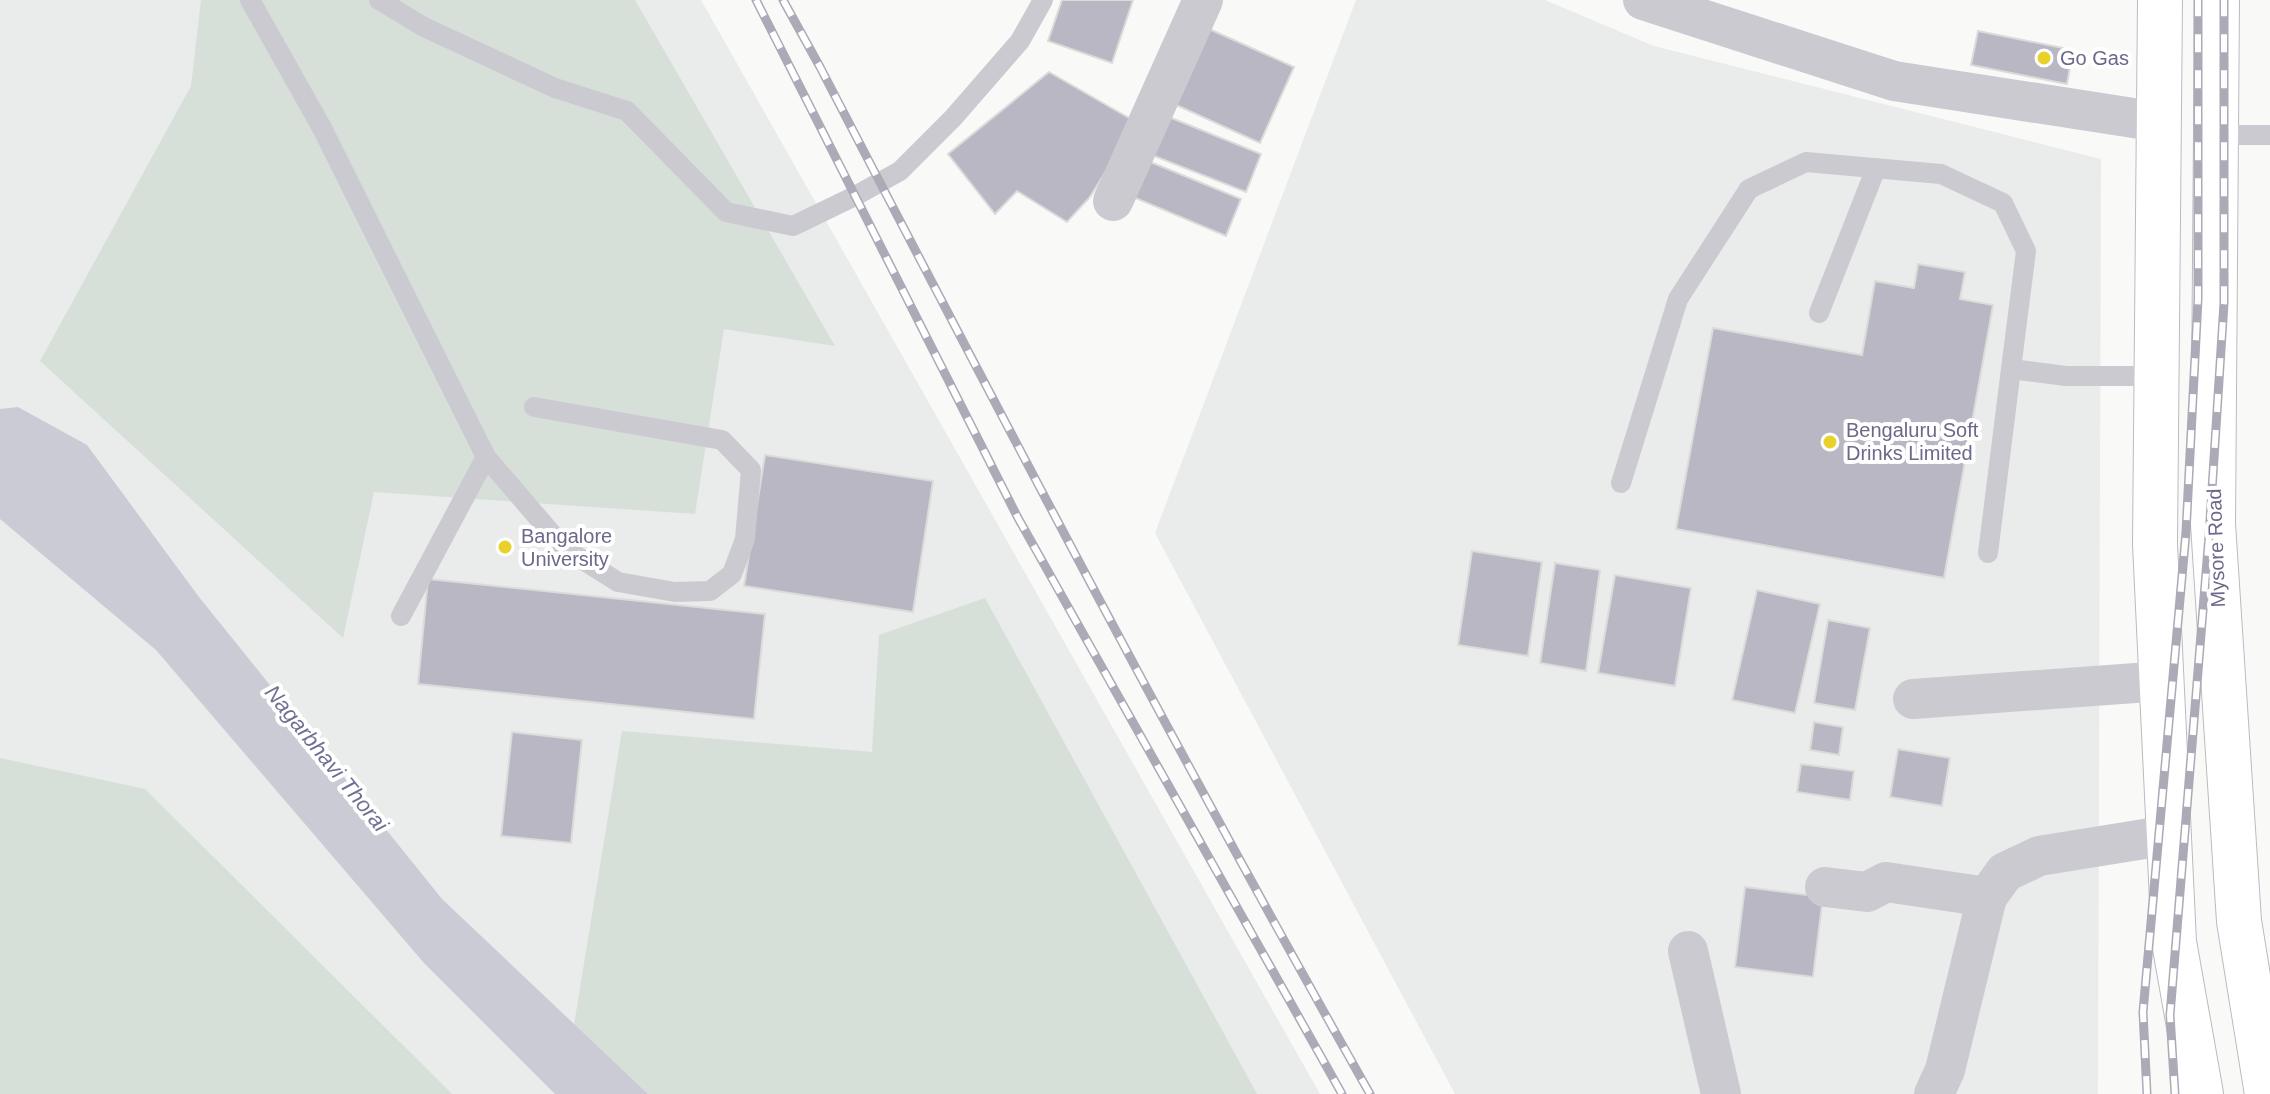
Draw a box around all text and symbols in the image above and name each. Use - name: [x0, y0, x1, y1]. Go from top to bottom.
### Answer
- place label: Go Gas: [2060, 47, 2129, 69]
- marker: Go Gas: [2035, 49, 2053, 67]
- place label: Bengaluru Soft Drinks Limited: [1846, 419, 1979, 464]
- marker: Bengaluru Soft Drinks Limited: [1821, 433, 1839, 451]
- street label: Mysore Road: [2203, 488, 2229, 608]
- place label: Bangalore University: [521, 525, 612, 570]
- marker: Bangalore University: [496, 538, 514, 556]
- water label: Nagarbhavi Thorai: [260, 680, 394, 837]

